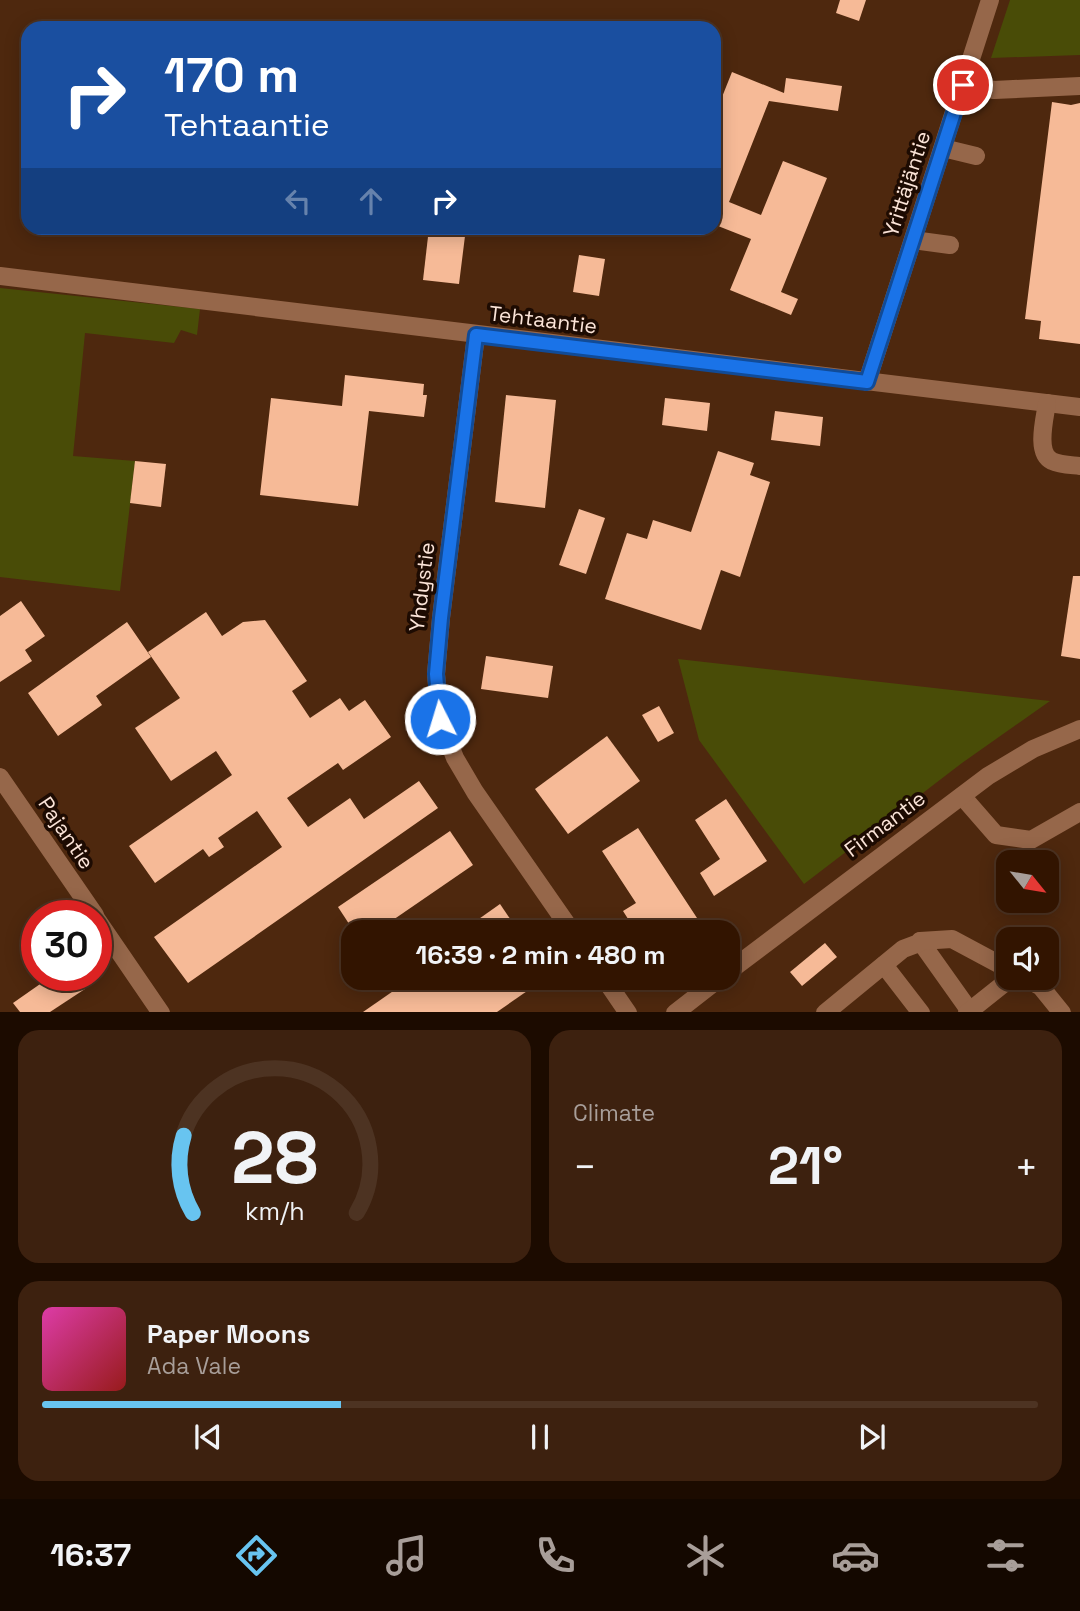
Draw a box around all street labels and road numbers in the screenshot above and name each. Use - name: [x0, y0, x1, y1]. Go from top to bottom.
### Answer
- street label: Yrittäjäntie: [877, 127, 936, 240]
- street label: Tehtaantie: [487, 299, 599, 340]
- street label: Yhdystie: [403, 541, 440, 633]
- street label: Firmantie: [839, 784, 931, 863]
- street label: Pajantie: [32, 791, 100, 874]

